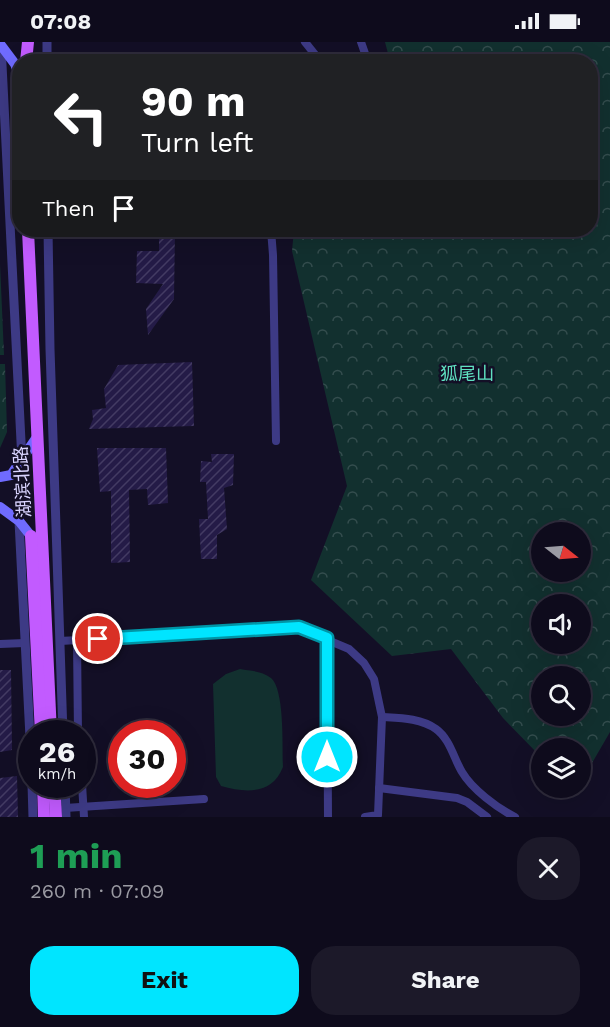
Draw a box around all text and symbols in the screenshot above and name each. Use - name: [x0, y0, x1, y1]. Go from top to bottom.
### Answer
- text: 07:08: [30, 9, 91, 34]
- text: 90 m: [141, 77, 245, 126]
- icon: left: [42, 78, 120, 156]
- text: Turn left: [141, 127, 253, 159]
- icon: arrive: [107, 192, 140, 225]
- text: Then: [42, 196, 95, 221]
- park label: 狐尾山: [440, 363, 494, 384]
- street label: 湖滨北路: [10, 445, 34, 519]
- north arrow: [531, 522, 591, 582]
- map controls: [531, 522, 591, 798]
- button: sound: [531, 594, 591, 654]
- pin: [72, 613, 123, 664]
- icon: arrive: [81, 622, 114, 655]
- button: search: [531, 666, 591, 726]
- speed limit sign: 30: [108, 720, 186, 798]
- position arrow: [295, 725, 359, 789]
- text: 26: [39, 734, 75, 769]
- button: layers: [531, 738, 591, 798]
- text: km/h: [38, 765, 76, 783]
- text: 1 min: [30, 835, 122, 877]
- button: close: [517, 837, 580, 900]
- text: 260 m · 07:09: [30, 879, 164, 903]
- button: Exit: [30, 946, 299, 1015]
- button: Share: [311, 946, 580, 1015]

